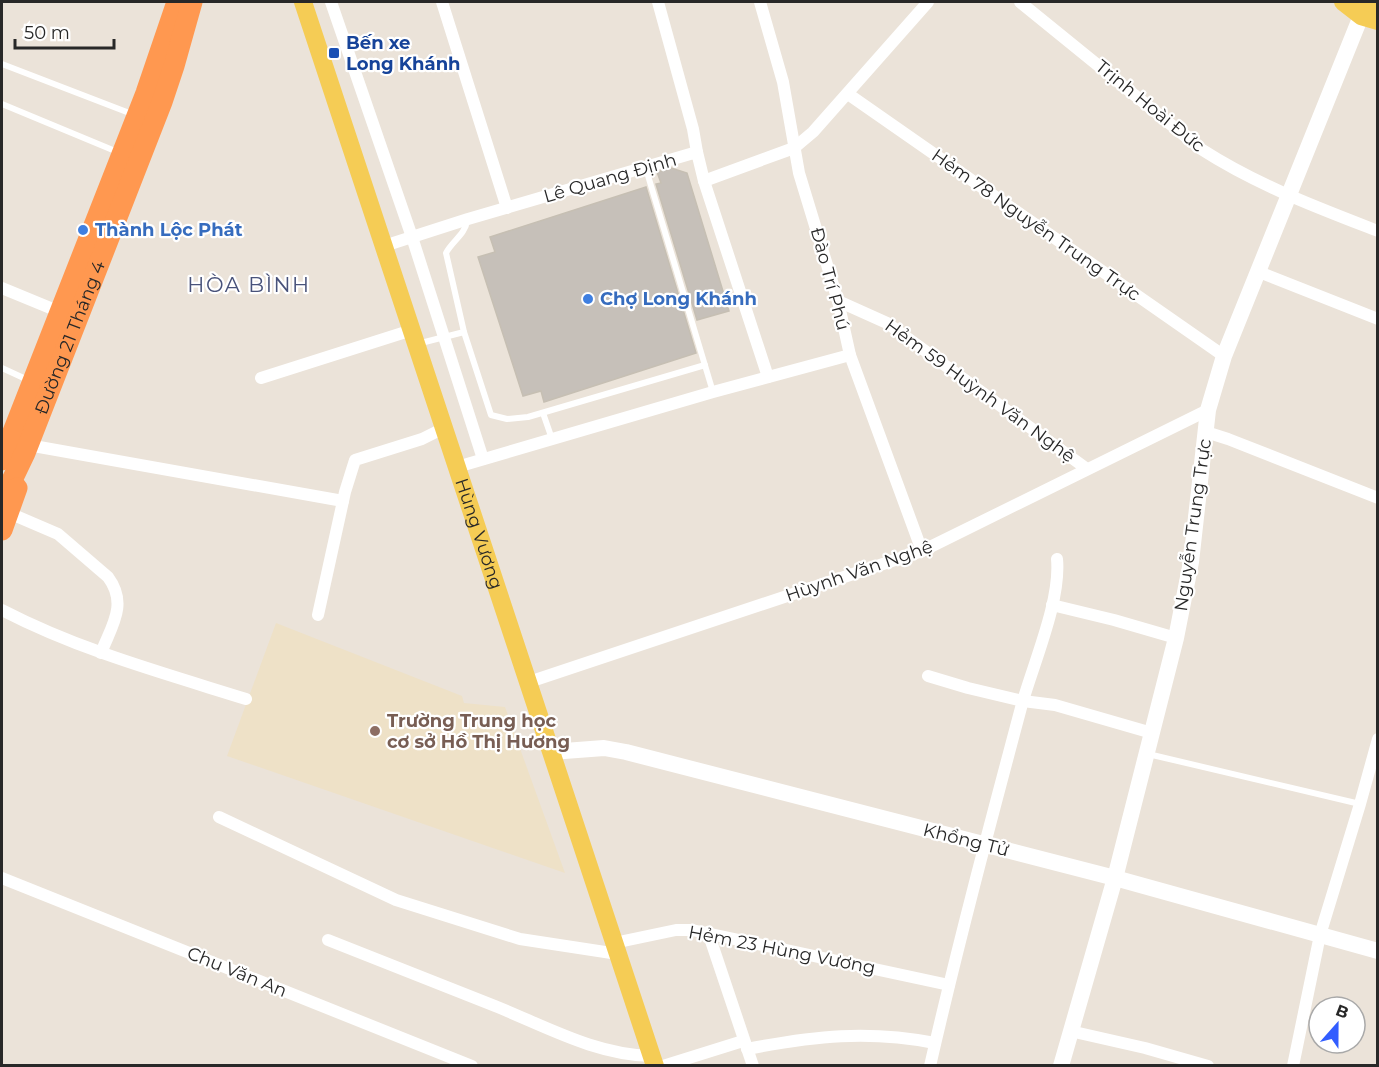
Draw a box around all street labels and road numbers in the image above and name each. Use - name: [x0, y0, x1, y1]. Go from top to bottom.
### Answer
- street label: Trịnh Hoài Đức: [1091, 55, 1209, 157]
- street label: Hẻm 78 Nguyễn Trung Trực: [927, 144, 1145, 306]
- street label: Lê Quang Định: [541, 149, 679, 207]
- street label: Đào Trí Phú: [806, 225, 854, 333]
- street label: Đường 21 Tháng 4: [30, 258, 110, 418]
- street label: Hẻm 59 Huỳnh Văn Nghệ: [881, 315, 1079, 467]
- street label: Nguyễn Trung Trực: [1170, 437, 1216, 613]
- street label: Hùng Vương: [450, 475, 507, 592]
- street label: Hùynh Văn Nghệ: [782, 535, 936, 607]
- street label: Khổng Tử: [921, 819, 1011, 861]
- street label: Hẻm 23 Hùng Vương: [687, 921, 877, 979]
- street label: Chu Văn An: [184, 942, 290, 1002]

